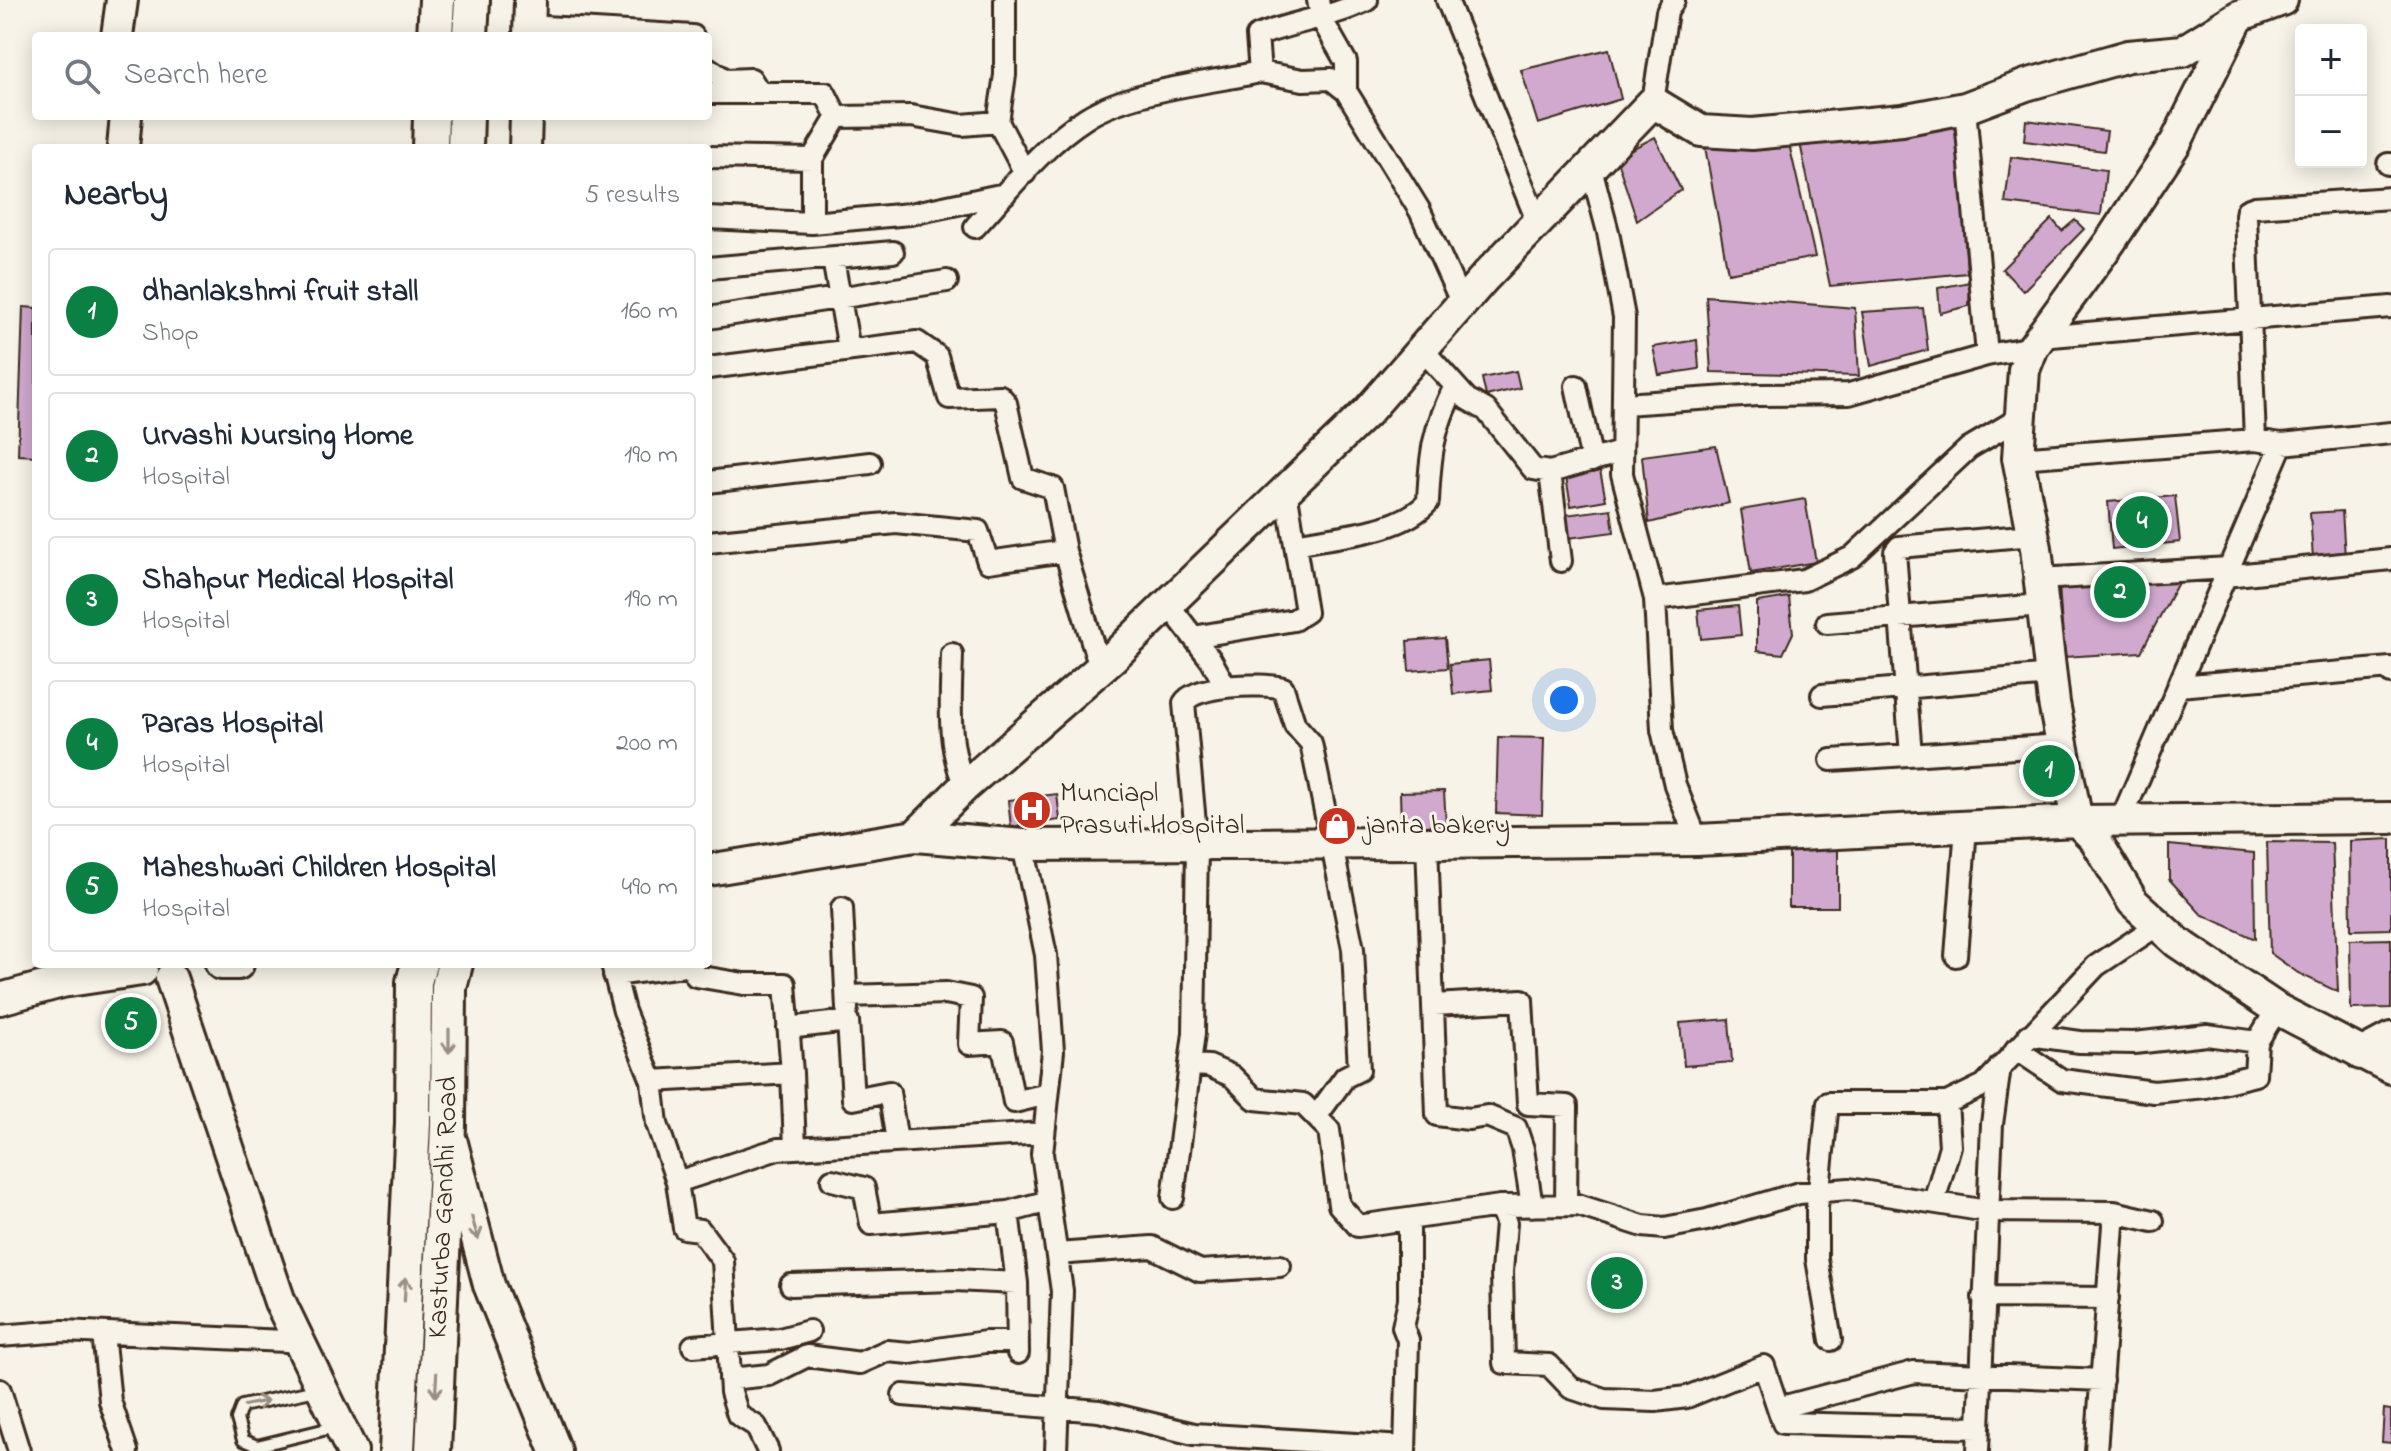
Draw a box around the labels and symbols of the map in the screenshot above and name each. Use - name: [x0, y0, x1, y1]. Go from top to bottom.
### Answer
- pin: 4: [2116, 492, 2168, 552]
- pin: 2: [2094, 562, 2146, 622]
- your location: [1544, 680, 1584, 720]
- pin: 1: [2023, 741, 2075, 801]
- place label: Munciapl Prasuti Hospital: [1060, 774, 1245, 847]
- hospital icon: Munciapl Prasuti Hospital: [1011, 789, 1053, 831]
- shop icon: janta bakery: [1316, 805, 1358, 847]
- place label: janta bakery: [1361, 806, 1510, 847]
- pin: 5: [105, 993, 157, 1053]
- one-way arrow: [441, 1027, 456, 1054]
- street label: Kasturba Gandhi Road: [418, 1076, 469, 1339]
- one-way arrow: [469, 1215, 484, 1241]
- pin: 3: [1591, 1253, 1643, 1313]
- one-way arrow: [398, 1276, 413, 1303]
- one-way arrow: [428, 1371, 443, 1398]
- one-way arrow: [242, 1395, 268, 1410]

